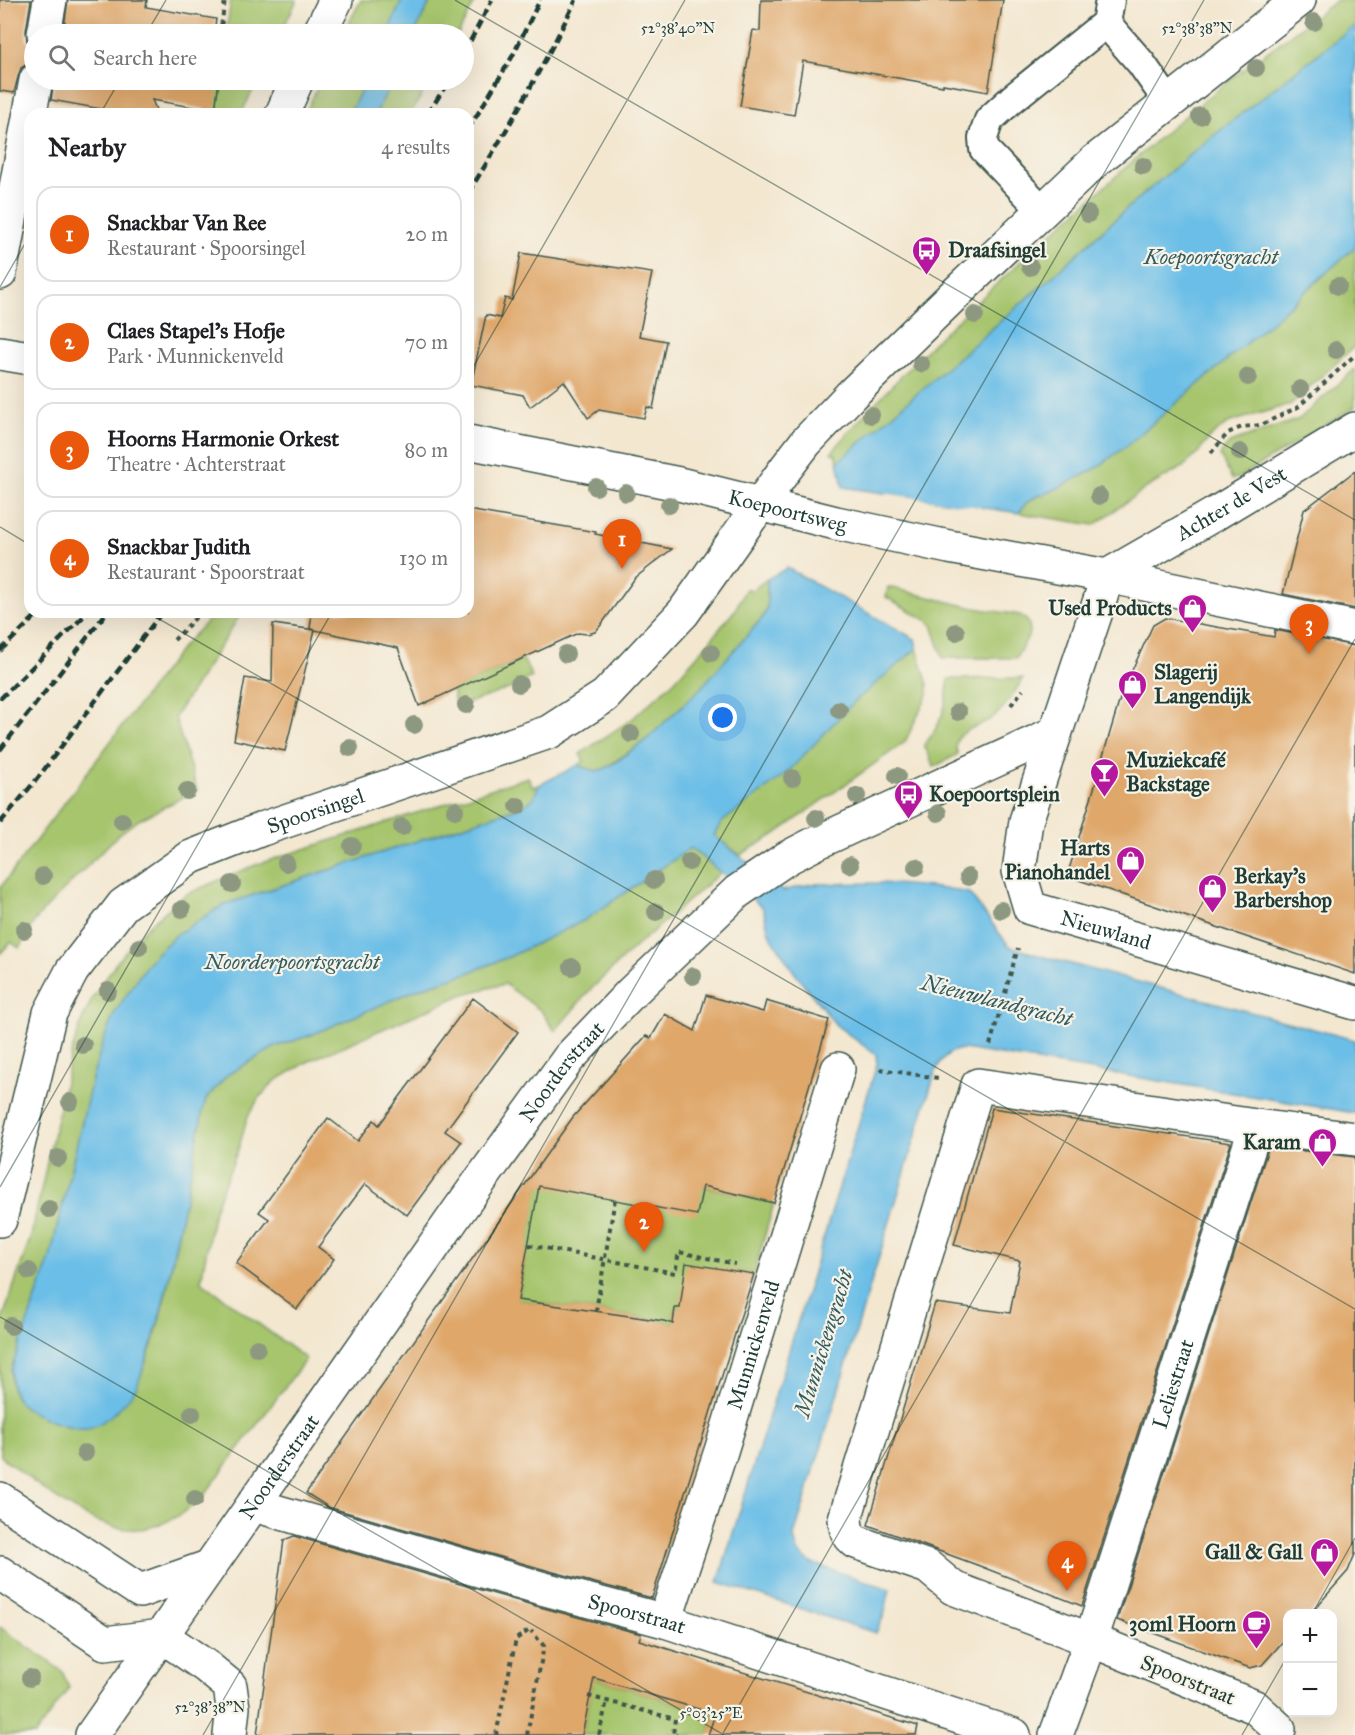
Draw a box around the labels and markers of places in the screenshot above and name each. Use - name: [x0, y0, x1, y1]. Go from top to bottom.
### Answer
- bus stop icon: Draafsingel: [911, 234, 943, 276]
- place label: Draafsingel: [948, 237, 1048, 263]
- pin: 1: [602, 520, 642, 569]
- shop icon: Used Products: [1177, 592, 1209, 634]
- place label: Used Products: [1048, 595, 1172, 621]
- pin: 3: [1290, 604, 1328, 654]
- place label: Slagerij Langendijk: [1154, 659, 1252, 709]
- shop icon: Slagerij Langendijk: [1117, 668, 1149, 710]
- place label: Muziekcafé Backstage: [1126, 747, 1226, 797]
- bar icon: Muziekcafé Backstage: [1089, 756, 1121, 798]
- bus stop icon: Koepoortsplein: [892, 778, 924, 820]
- place label: Koepoortsplein: [929, 781, 1061, 807]
- place label: Harts Pianohandel: [1004, 835, 1111, 885]
- shop icon: Harts Pianohandel: [1115, 844, 1147, 886]
- place label: Berkay's Barbershop: [1234, 863, 1332, 913]
- shop icon: Berkay's Barbershop: [1197, 872, 1229, 914]
- shop icon: Karam: [1306, 1126, 1338, 1168]
- place label: Karam: [1243, 1129, 1301, 1155]
- pin: 2: [624, 1202, 664, 1252]
- shop icon: Gall & Gall: [1308, 1536, 1340, 1578]
- place label: Gall & Gall: [1205, 1539, 1304, 1565]
- pin: 4: [1048, 1542, 1086, 1591]
- cafe icon: 30ml Hoorn: [1241, 1608, 1273, 1650]
- place label: 30ml Hoorn: [1129, 1611, 1237, 1637]

